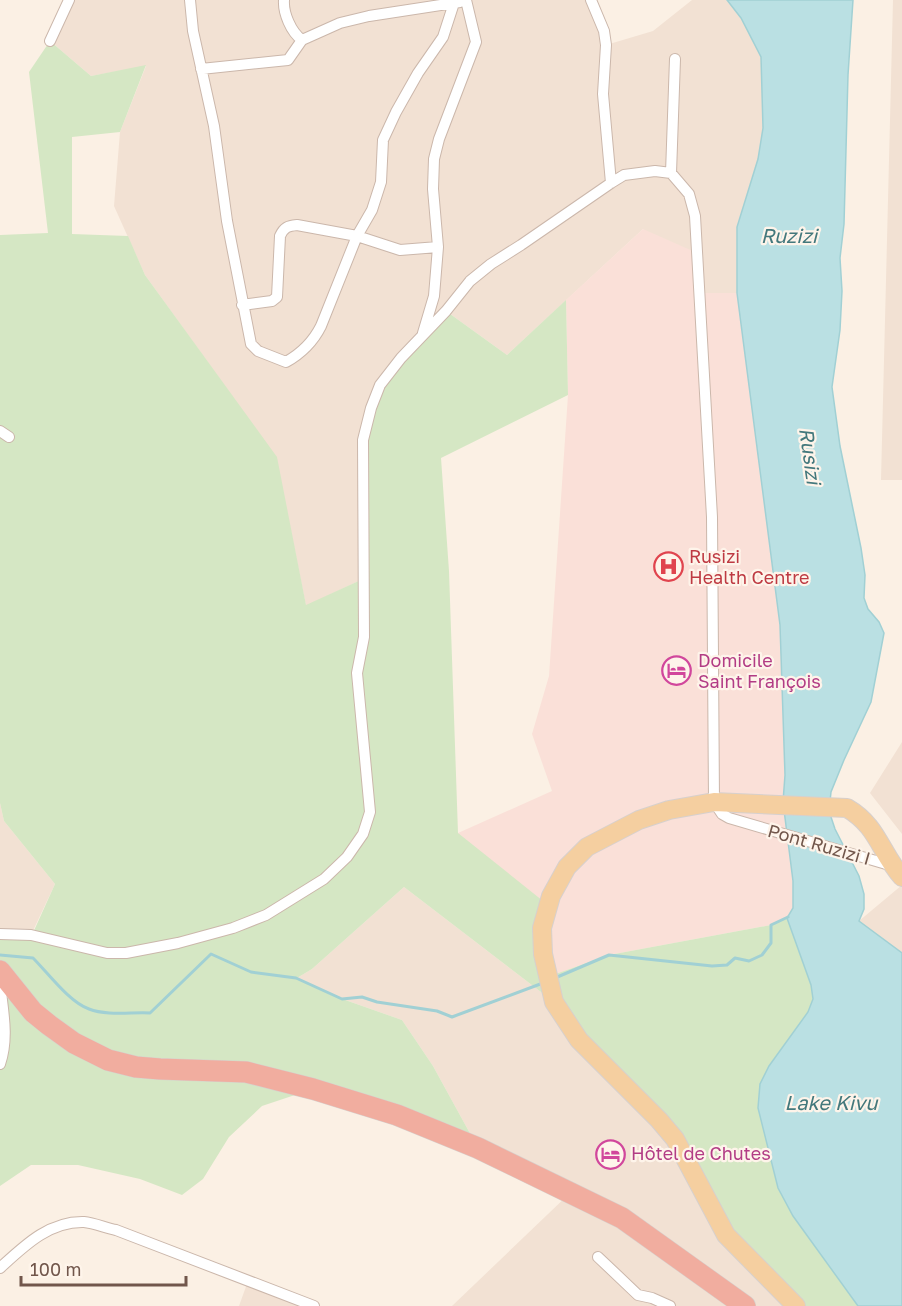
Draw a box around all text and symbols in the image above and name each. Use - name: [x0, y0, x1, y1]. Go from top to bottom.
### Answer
- water label: Ruzizi: [761, 223, 820, 247]
- water label: Rusizi: [795, 426, 827, 488]
- place label: Rusizi Health Centre: [689, 545, 810, 588]
- hospital icon: Rusizi Health Centre: [652, 551, 684, 583]
- place label: Domicile Saint François: [698, 649, 821, 692]
- hotel icon: Domicile Saint François: [661, 655, 693, 687]
- street label: Pont Ruzizi I: [765, 819, 873, 869]
- water label: Lake Kivu: [785, 1090, 879, 1114]
- hotel icon: Hôtel de Chutes: [594, 1138, 626, 1170]
- place label: Hôtel de Chutes: [631, 1142, 771, 1164]
- scale bar: [21, 1249, 186, 1287]
- text: 100 m: [30, 1258, 81, 1280]

